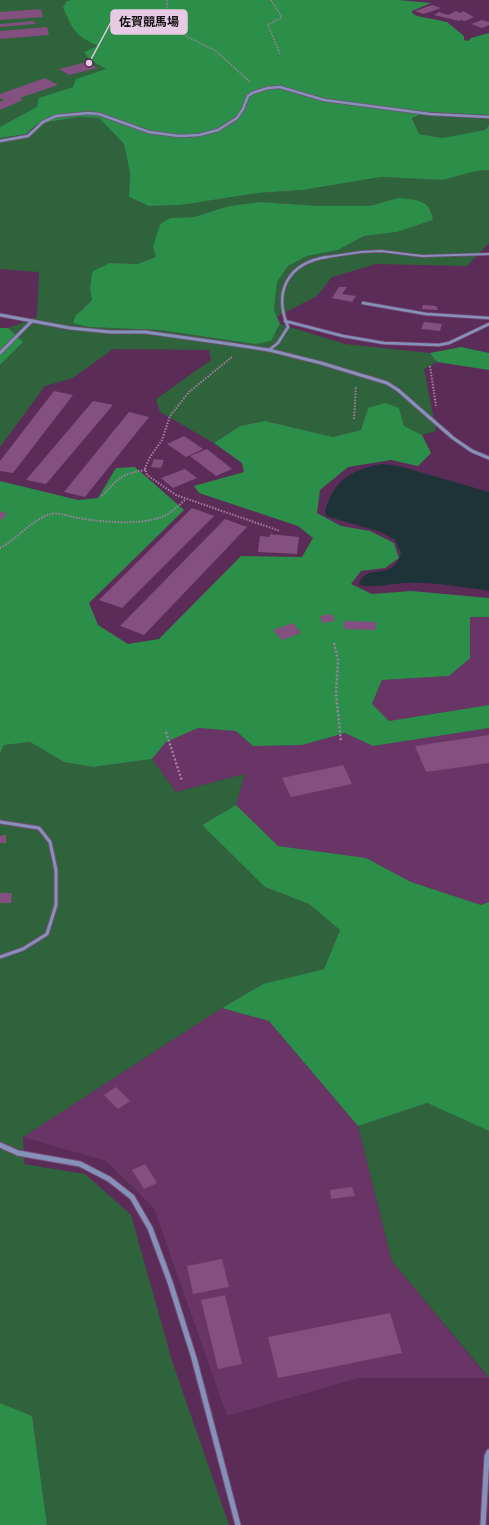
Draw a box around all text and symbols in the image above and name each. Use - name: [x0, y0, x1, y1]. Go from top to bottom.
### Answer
- callout: 佐賀競馬場: [111, 10, 187, 34]
- text: 佐賀競馬場: [119, 15, 179, 29]

